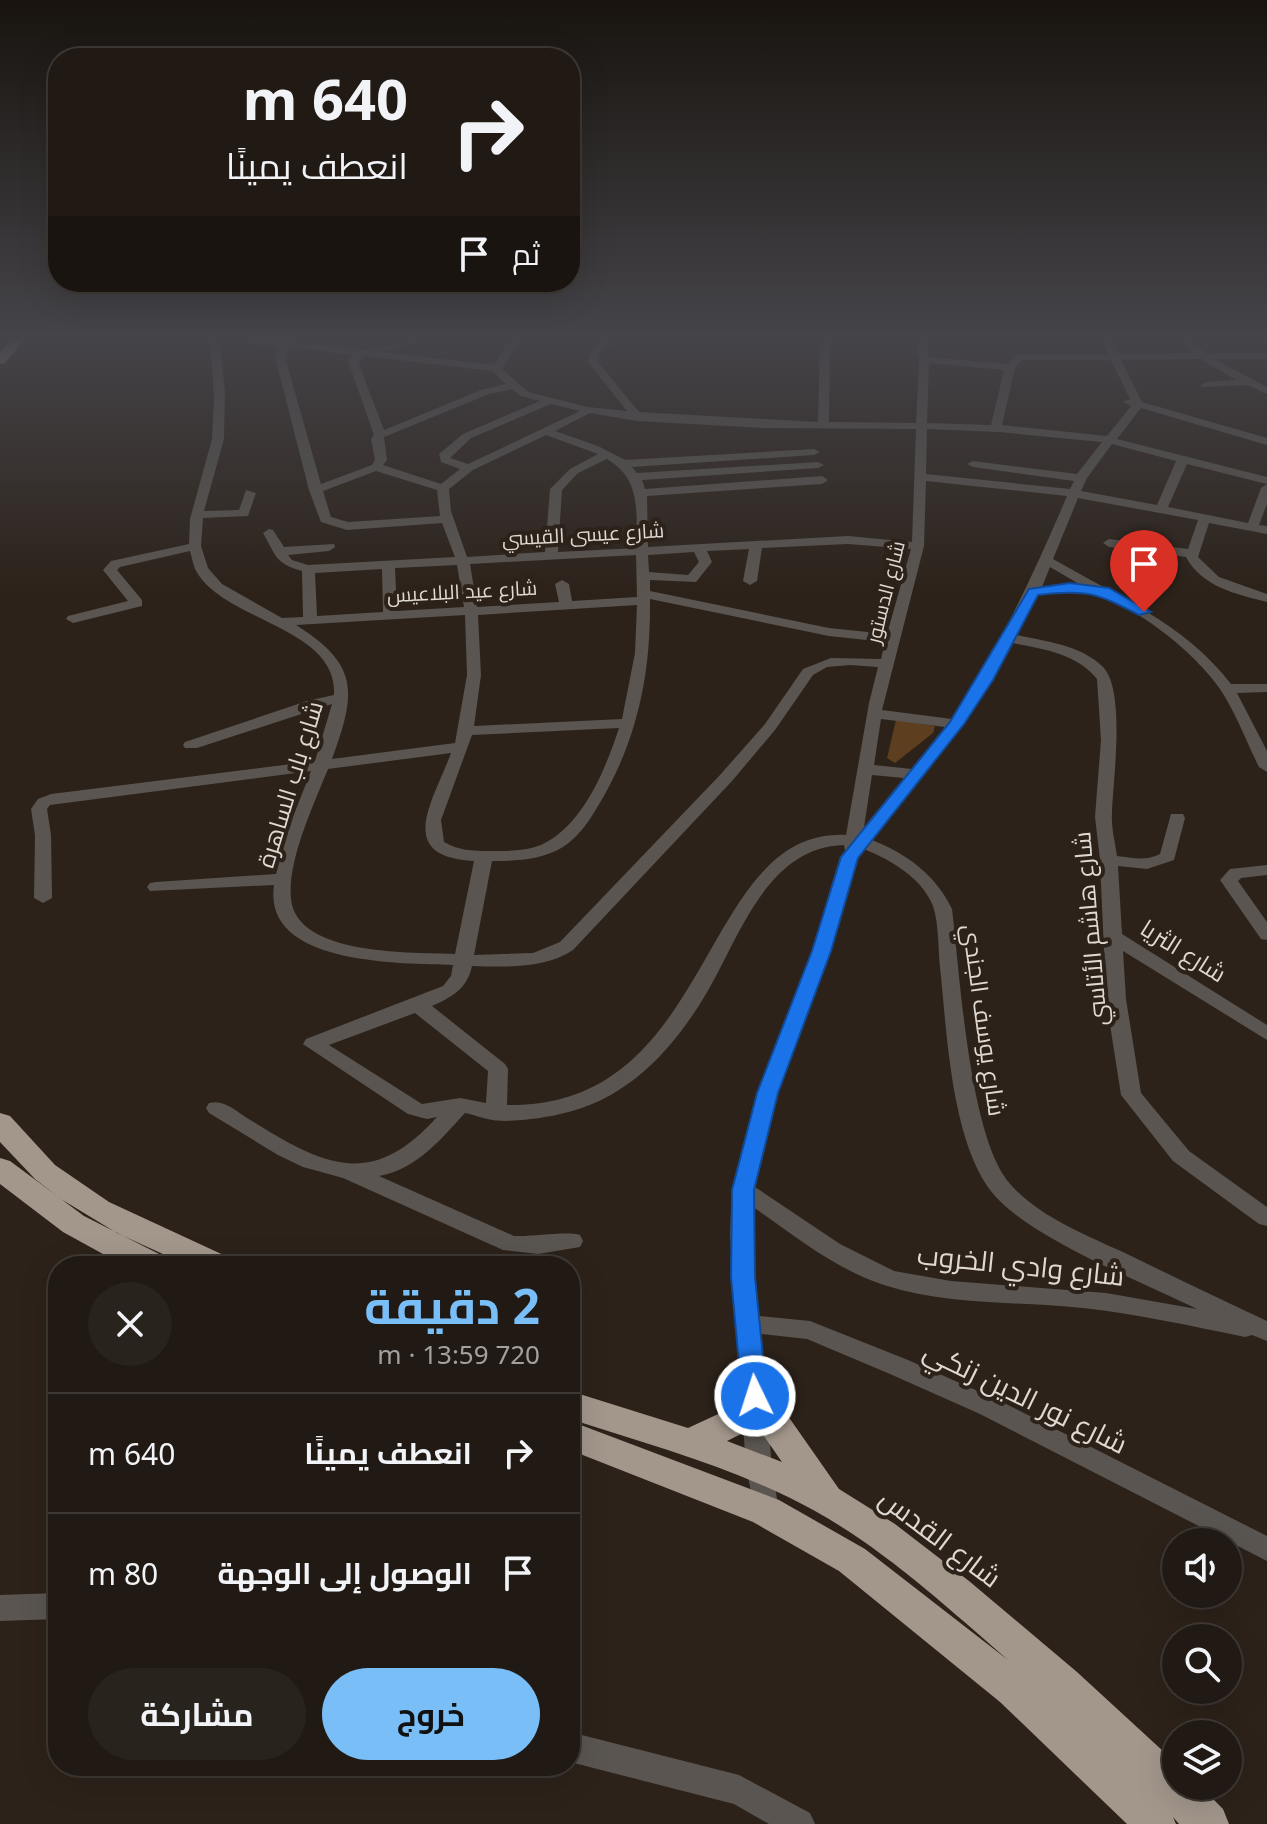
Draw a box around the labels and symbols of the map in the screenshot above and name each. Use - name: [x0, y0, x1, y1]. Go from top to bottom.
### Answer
- street label: شارع عيسى القيسي: [501, 516, 665, 554]
- pin: [1110, 530, 1178, 612]
- street label: شارع الدستور: [859, 538, 912, 647]
- street label: شارع عيد البلاعيس: [386, 574, 538, 609]
- street label: شارع باب الساهرة: [248, 697, 331, 872]
- street label: شارع هاشم الأتاسي: [1064, 830, 1117, 1028]
- street label: شارع الثريا: [1134, 911, 1233, 990]
- street label: شارع يوسف الجندي: [952, 922, 1015, 1118]
- street label: شارع وادي الخروب: [915, 1234, 1126, 1298]
- street label: شارع نور الدين زنكي: [916, 1330, 1134, 1465]
- position arrow: [713, 1354, 797, 1438]
- street label: شارع القدس: [872, 1479, 1010, 1596]

